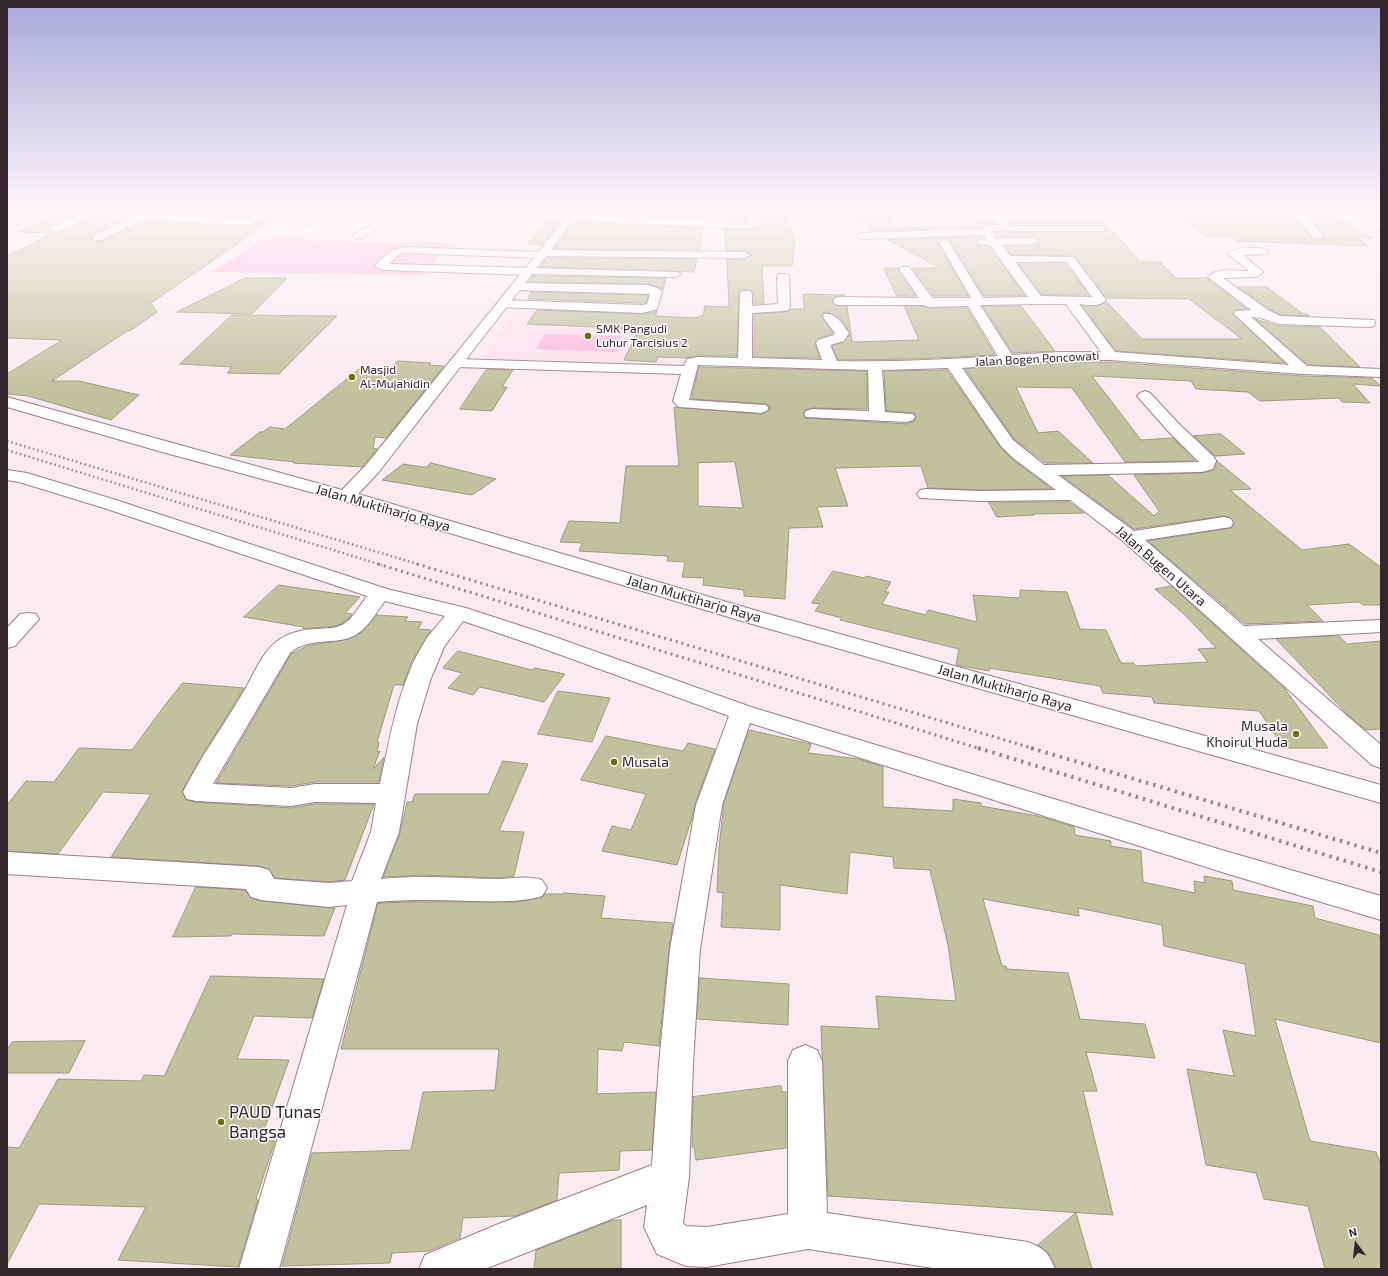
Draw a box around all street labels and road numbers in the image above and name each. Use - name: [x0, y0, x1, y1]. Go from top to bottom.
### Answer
- street label: Jalan Bogen Poncowati: [974, 349, 1100, 369]
- street label: Jalan Muktiharjo Raya: [314, 481, 452, 535]
- street label: Jalan Bugen Utara: [1112, 522, 1210, 610]
- street label: Jalan Muktiharjo Raya: [625, 572, 763, 626]
- street label: Jalan Muktiharjo Raya: [936, 661, 1074, 715]

